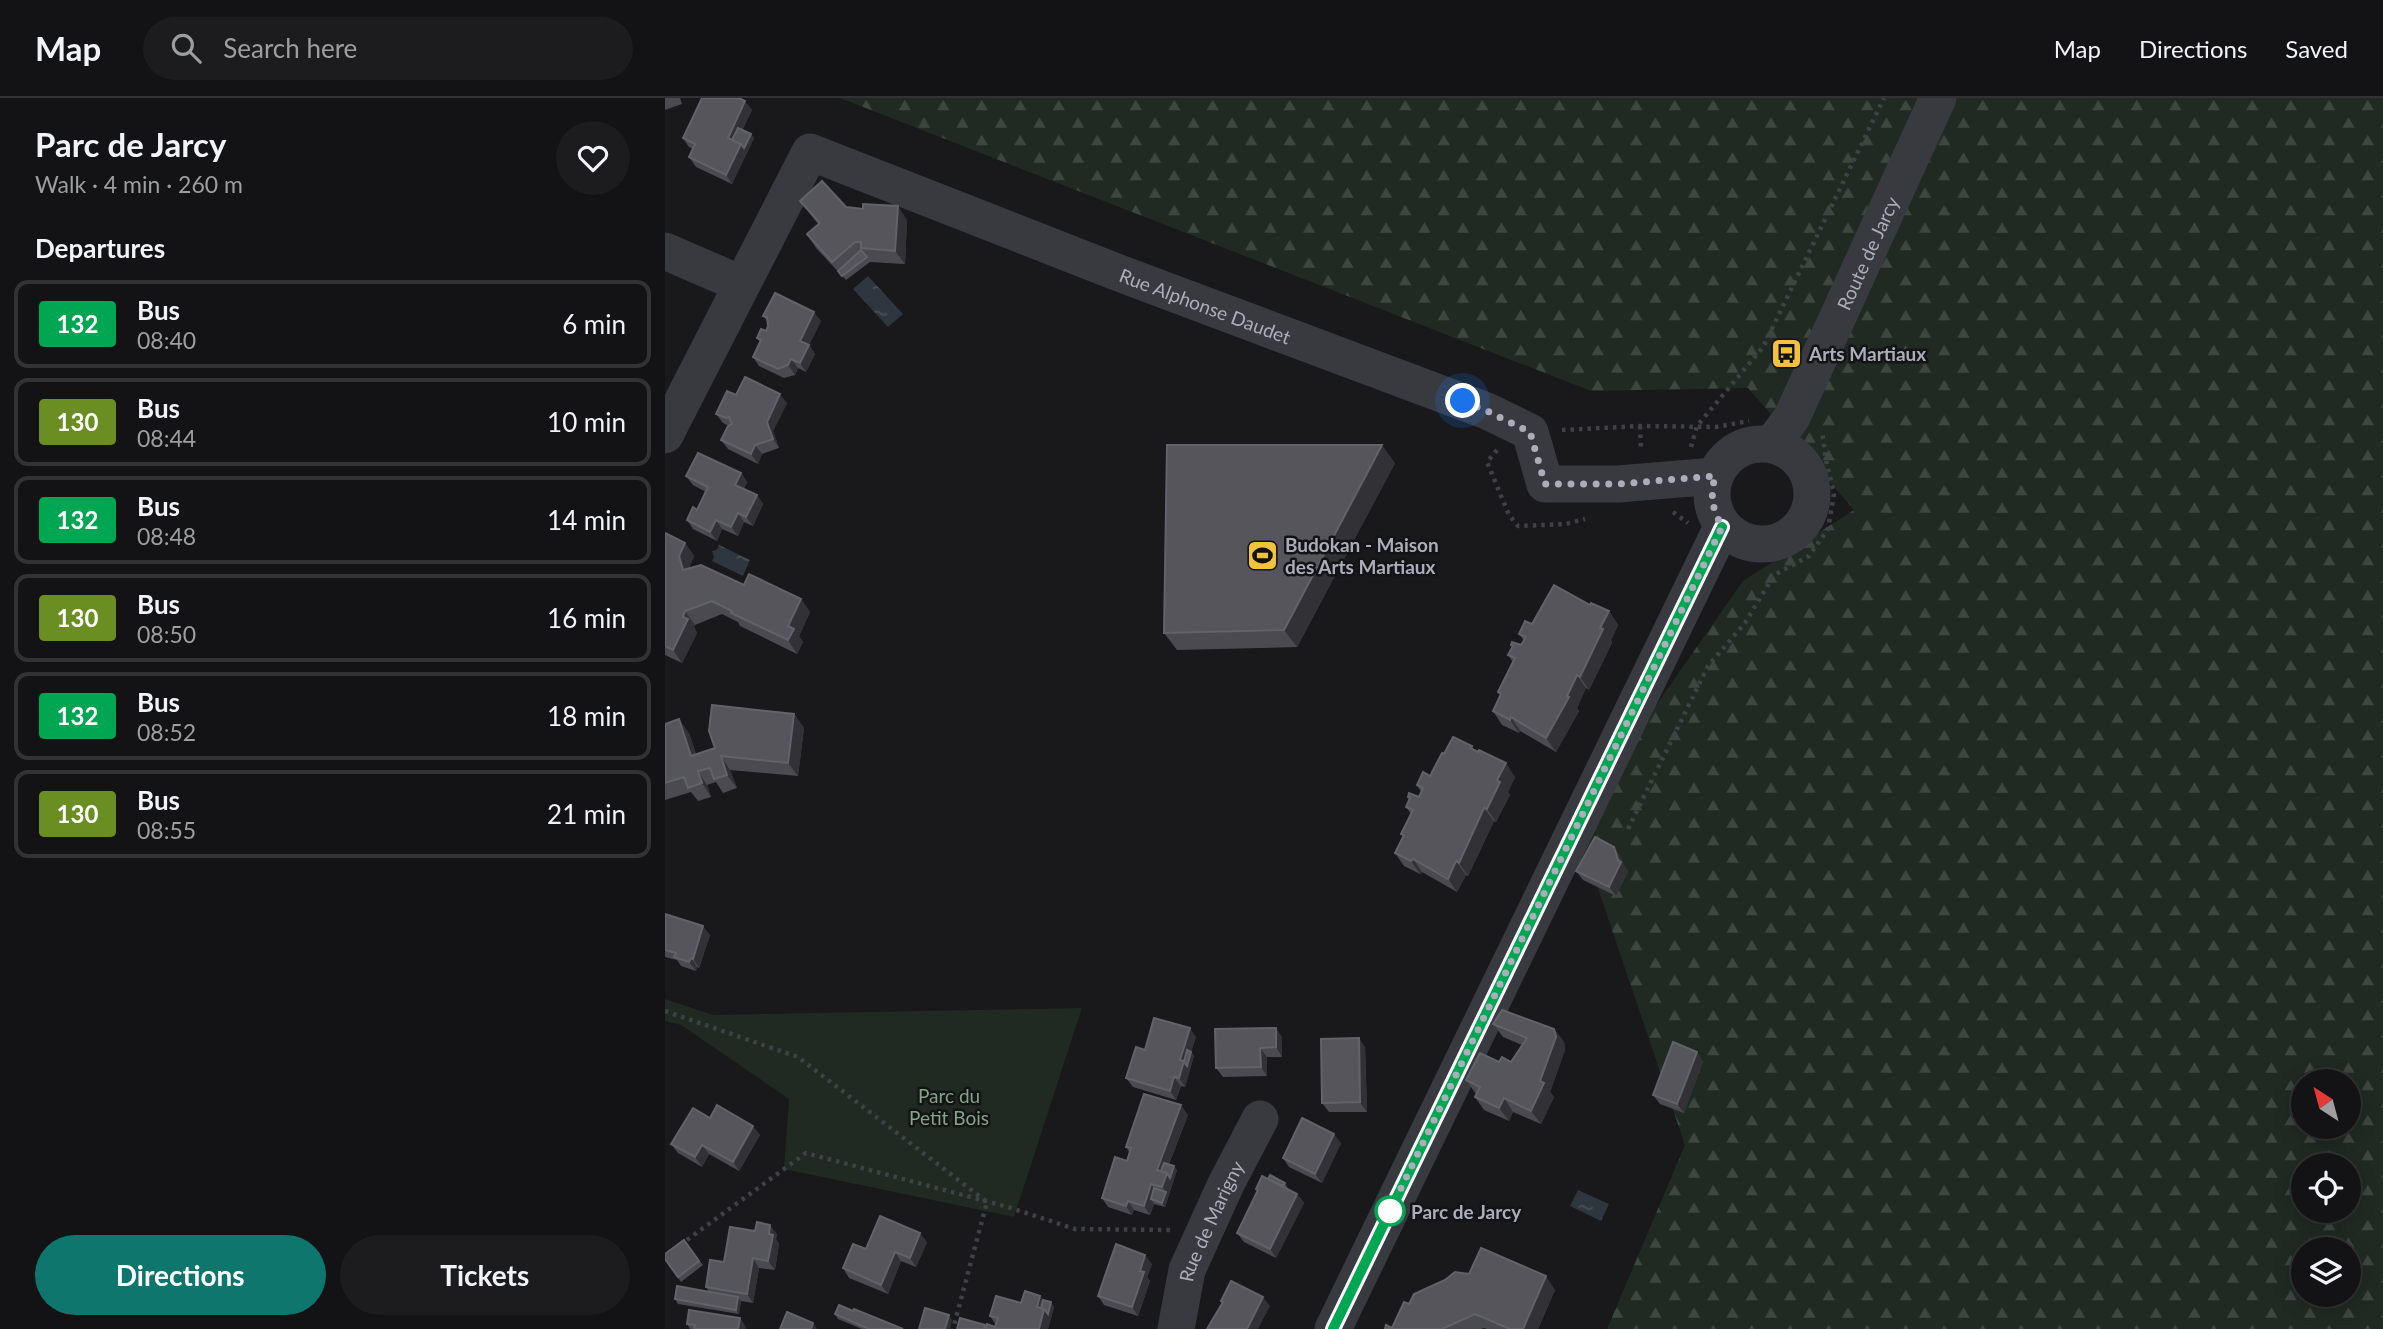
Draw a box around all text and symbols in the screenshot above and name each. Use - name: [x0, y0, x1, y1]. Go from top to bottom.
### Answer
- search box: [143, 17, 633, 80]
- text: Map: [35, 28, 101, 68]
- icon: search: [167, 29, 205, 67]
- text: Search here: [223, 32, 357, 64]
- text: Map: [2054, 34, 2101, 63]
- text: Directions: [2139, 34, 2247, 63]
- text: Saved: [2285, 34, 2348, 63]
- button: heart: [556, 121, 630, 195]
- text: Parc de Jarcy: [35, 124, 226, 164]
- text: Walk · 4 min · 260 m: [35, 170, 243, 198]
- street label: Route de Jarcy: [1831, 193, 1903, 313]
- text: Departures: [35, 232, 165, 264]
- street label: Rue Alphonse Daudet: [1116, 263, 1294, 348]
- text: Bus: [137, 294, 180, 326]
- text: 6 min: [562, 308, 626, 340]
- text: 132: [57, 309, 98, 338]
- text: 08:40: [137, 326, 196, 354]
- bus stop icon: Arts Martiaux: [1769, 336, 1803, 370]
- place label: Arts Martiaux: [1808, 342, 1926, 365]
- your location: [1445, 383, 1480, 418]
- text: Bus: [137, 392, 180, 424]
- text: 10 min: [547, 406, 626, 438]
- text: 130: [57, 407, 98, 436]
- text: 08:44: [137, 424, 196, 452]
- text: Bus: [137, 490, 180, 522]
- text: 14 min: [547, 504, 626, 536]
- text: 132: [57, 505, 98, 534]
- text: 08:48: [137, 522, 196, 550]
- place label: Budokan - Maison des Arts Martiaux: [1285, 533, 1439, 578]
- sports icon: Budokan - Maison des Arts Martiaux: [1245, 538, 1279, 572]
- text: Bus: [137, 588, 180, 620]
- text: 16 min: [547, 602, 626, 634]
- text: 130: [57, 603, 98, 632]
- text: 08:50: [137, 620, 196, 648]
- text: Bus: [137, 686, 180, 718]
- text: 18 min: [547, 700, 626, 732]
- text: 132: [57, 701, 98, 730]
- text: 08:52: [137, 718, 196, 746]
- text: Bus: [137, 784, 180, 816]
- text: 21 min: [547, 798, 626, 830]
- text: 130: [57, 799, 98, 828]
- text: 08:55: [137, 816, 196, 844]
- north arrow: [2291, 1069, 2361, 1139]
- map controls: [2291, 1069, 2361, 1307]
- park label: Parc du Petit Bois: [909, 1084, 989, 1129]
- button: locate: [2291, 1153, 2361, 1223]
- street label: Rue de Marigny: [1174, 1156, 1248, 1283]
- marker: Parc de Jarcy: [1375, 1196, 1405, 1226]
- place label: Parc de Jarcy: [1411, 1200, 1522, 1223]
- button: Directions: [35, 1235, 326, 1315]
- button: Tickets: [340, 1235, 630, 1315]
- button: layers: [2291, 1237, 2361, 1307]

